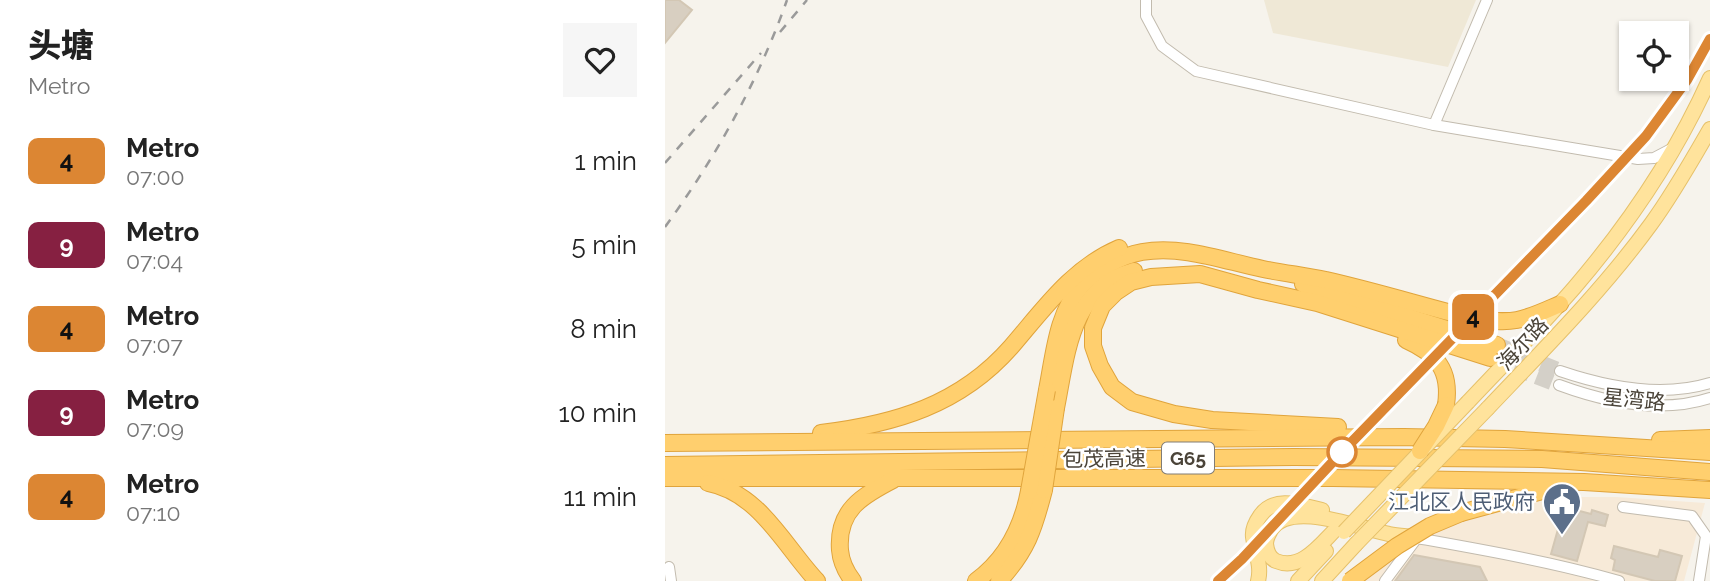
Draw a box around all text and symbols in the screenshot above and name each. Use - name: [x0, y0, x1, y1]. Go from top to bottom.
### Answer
- map controls: [1619, 21, 1689, 91]
- button: locate: [1619, 21, 1689, 91]
- button: heart: [563, 23, 637, 97]
- text: 头塘: [28, 26, 94, 65]
- text: Metro: [28, 72, 90, 99]
- text: Metro: [126, 133, 199, 163]
- text: 4: [60, 146, 73, 175]
- text: 1 min: [575, 146, 637, 176]
- text: 07:00: [126, 163, 185, 190]
- text: Metro: [126, 217, 199, 247]
- text: 9: [59, 230, 74, 259]
- text: 5 min: [571, 230, 637, 260]
- text: 07:04: [126, 247, 183, 274]
- line badge: 4: [1450, 294, 1496, 340]
- text: Metro: [126, 301, 199, 331]
- text: 4: [1466, 302, 1480, 331]
- street label: 海尔路: [1492, 312, 1553, 375]
- text: 4: [60, 314, 73, 343]
- text: 8 min: [570, 314, 637, 344]
- text: 07:07: [126, 331, 183, 358]
- street label: 星湾路: [1601, 384, 1667, 415]
- text: Metro: [126, 385, 199, 415]
- text: 9: [59, 398, 74, 427]
- text: 10 min: [559, 398, 637, 428]
- text: 07:09: [126, 415, 184, 442]
- unlabelled marker: [1327, 437, 1357, 467]
- road number: G65: [1162, 442, 1214, 474]
- street label: 包茂高速: [1062, 445, 1146, 472]
- text: Metro: [126, 469, 199, 499]
- public building icon: 江北区人民政府: [1541, 481, 1583, 536]
- text: 4: [60, 482, 73, 511]
- text: 11 min: [563, 482, 637, 512]
- place label: 江北区人民政府: [1388, 489, 1535, 514]
- text: 07:10: [126, 499, 180, 526]

